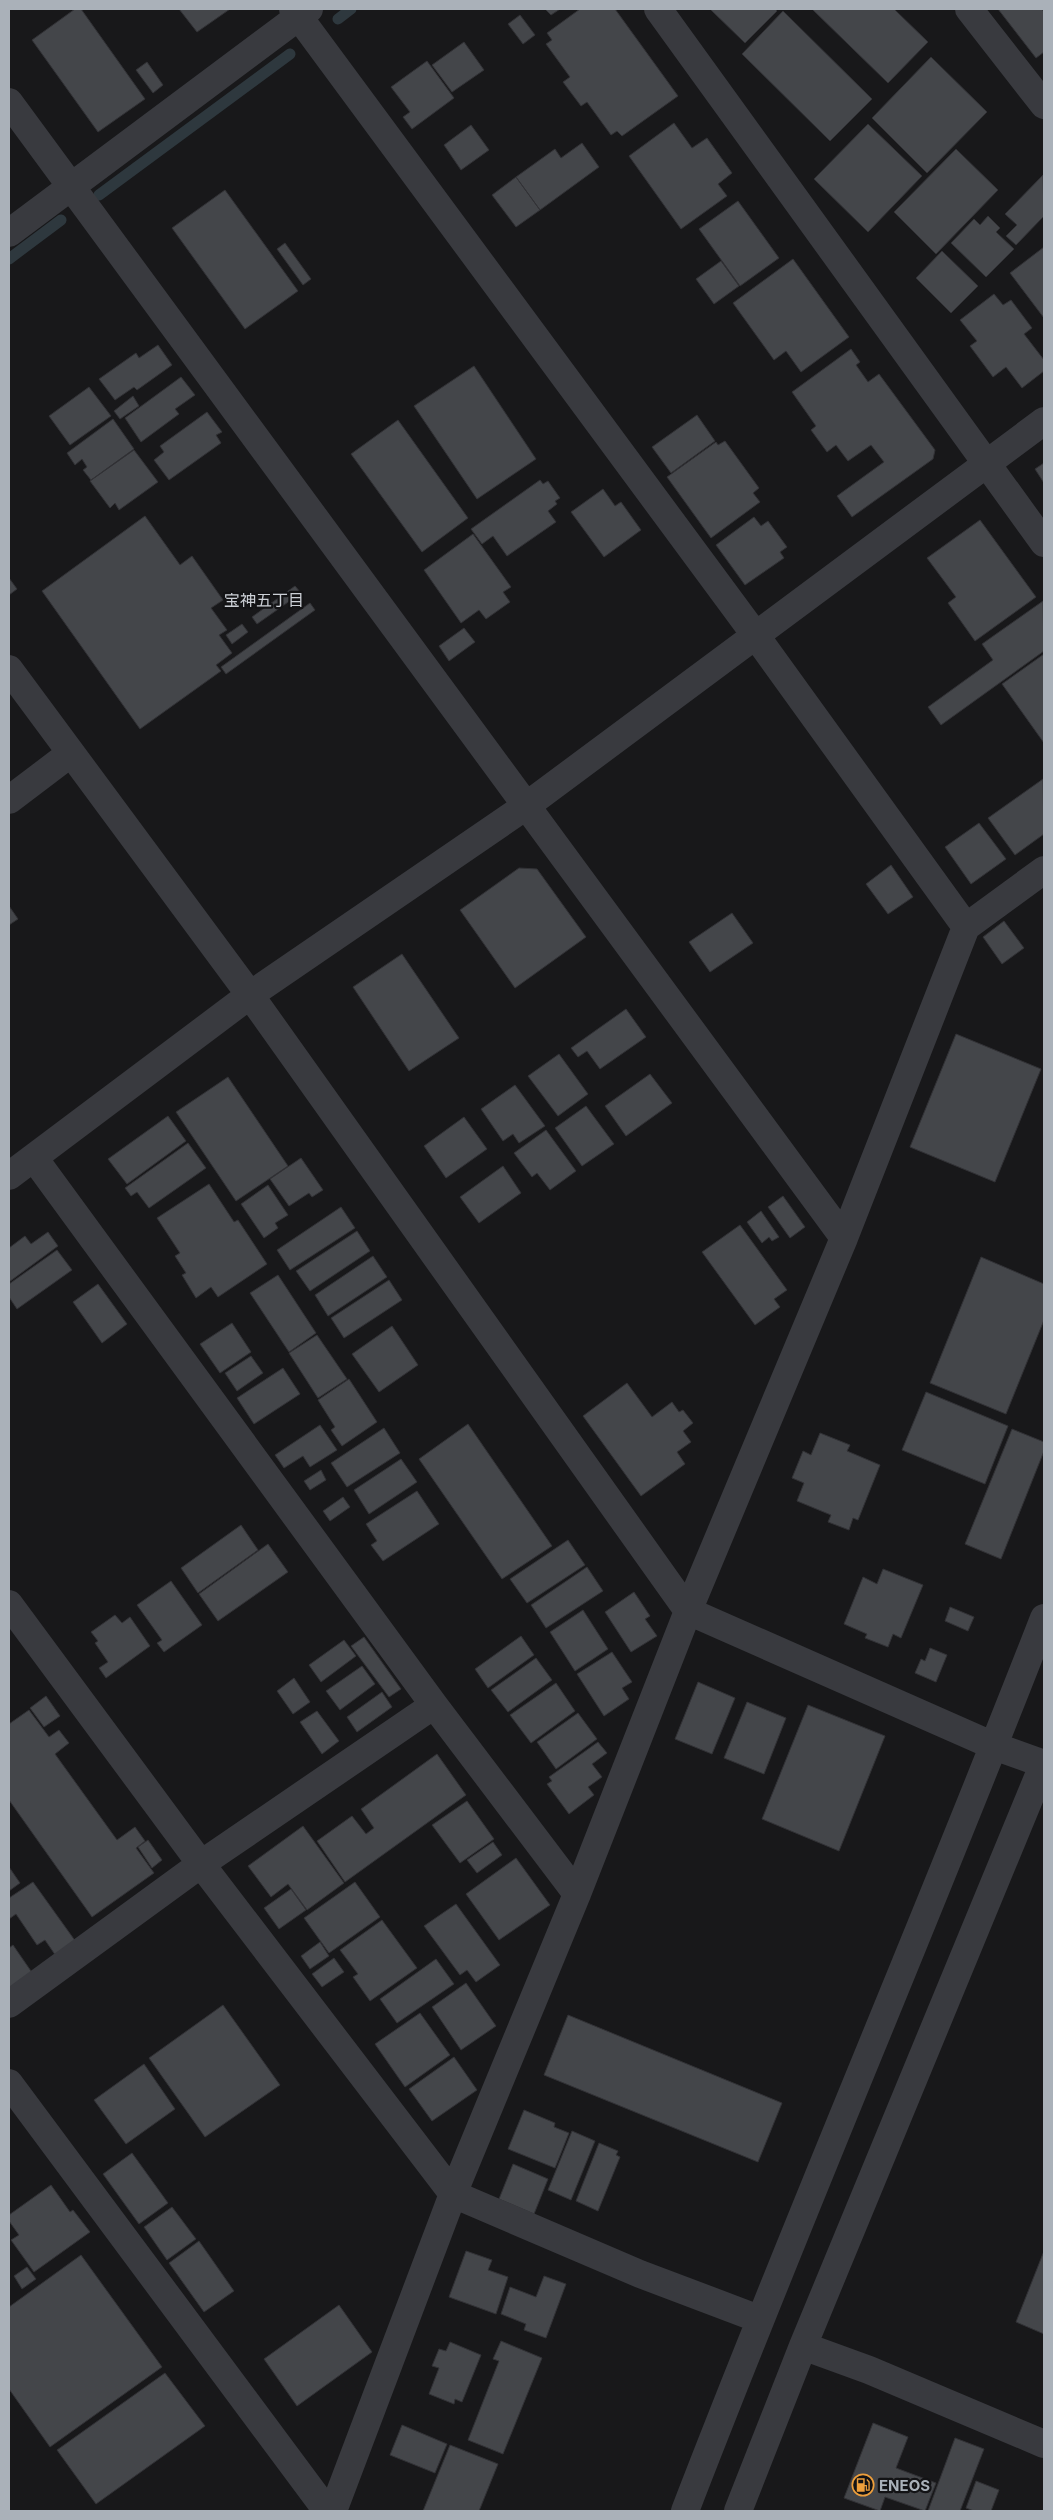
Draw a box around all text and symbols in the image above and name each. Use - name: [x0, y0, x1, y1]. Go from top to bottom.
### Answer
- district label: 宝神五丁目: [224, 590, 304, 610]
- fuel station icon: ENEOS: [851, 2473, 875, 2497]
- place label: ENEOS: [879, 2476, 930, 2495]

